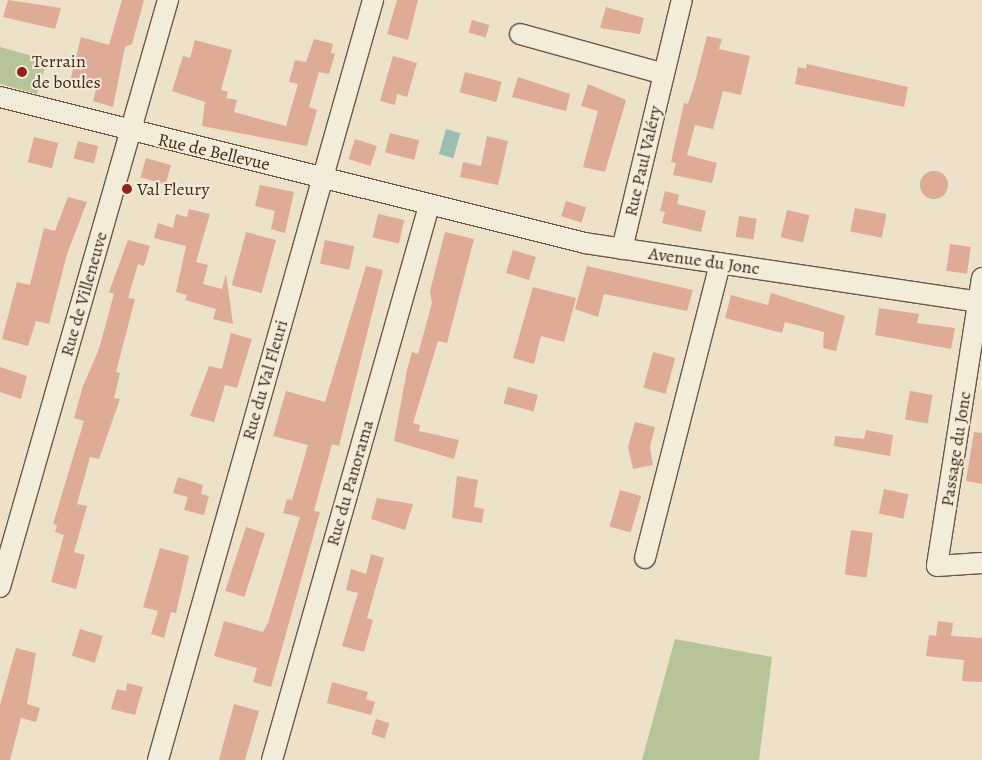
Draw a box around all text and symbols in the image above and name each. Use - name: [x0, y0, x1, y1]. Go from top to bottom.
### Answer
- place label: Terrain de boules: [32, 51, 101, 94]
- marker: Terrain de boules: [16, 66, 28, 78]
- street label: Rue Paul Valéry: [620, 103, 666, 219]
- street label: Rue de Bellevue: [156, 129, 272, 175]
- place label: Val Fleury: [137, 178, 209, 200]
- marker: Val Fleury: [121, 183, 133, 195]
- street label: Rue de Villeneuve: [56, 229, 112, 359]
- street label: Avenue du Jonc: [647, 243, 761, 279]
- street label: Rue du Val Fleuri: [238, 317, 292, 443]
- street label: Passage du Jonc: [936, 390, 976, 508]
- street label: Rue du Panorama: [322, 418, 378, 548]

